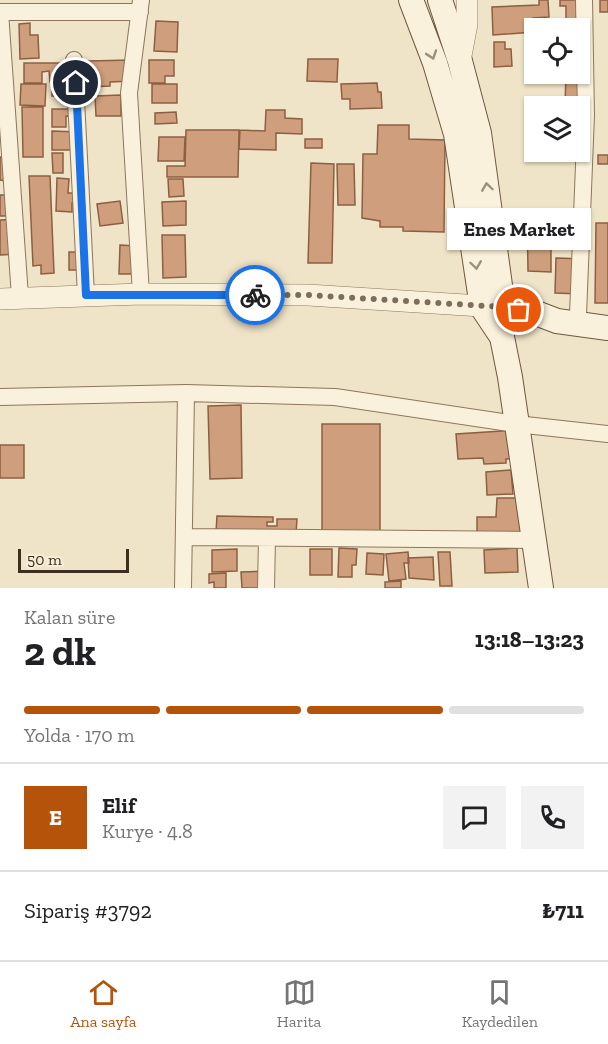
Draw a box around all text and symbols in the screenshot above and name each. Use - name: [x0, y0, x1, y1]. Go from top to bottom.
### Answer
- map controls: [524, 18, 590, 162]
- button: locate: [524, 18, 590, 84]
- one-way arrow: [424, 49, 437, 59]
- pin: [50, 57, 101, 108]
- icon: home: [59, 66, 92, 99]
- button: layers: [524, 96, 590, 162]
- one-way arrow: [481, 182, 493, 191]
- callout: Enes Market: [447, 208, 591, 250]
- text: Enes Market: [463, 217, 575, 241]
- one-way arrow: [469, 261, 481, 270]
- courier: [225, 265, 285, 325]
- icon: bike: [239, 279, 272, 312]
- pin: [493, 284, 544, 335]
- icon: bag: [502, 293, 535, 326]
- scale bar: [18, 546, 129, 574]
- text: 50 m: [27, 550, 62, 569]
- text: Kalan süre: [24, 605, 115, 629]
- text: 13:18–13:23: [475, 626, 584, 653]
- text: 2 dk: [24, 628, 96, 675]
- text: Yolda · 170 m: [24, 723, 135, 747]
- button: chat: [443, 786, 506, 849]
- button: phone: [521, 786, 584, 849]
- text: Elif: [102, 792, 135, 819]
- text: E: [49, 804, 62, 831]
- text: Kurye · 4.8: [102, 819, 193, 843]
- text: Sipariş #3792: [24, 897, 152, 924]
- text: ₺711: [542, 897, 584, 924]
- tab: Ana sayfa: [70, 976, 136, 1031]
- tab: Harita: [277, 976, 321, 1031]
- tab: Kaydedilen: [462, 976, 538, 1031]

